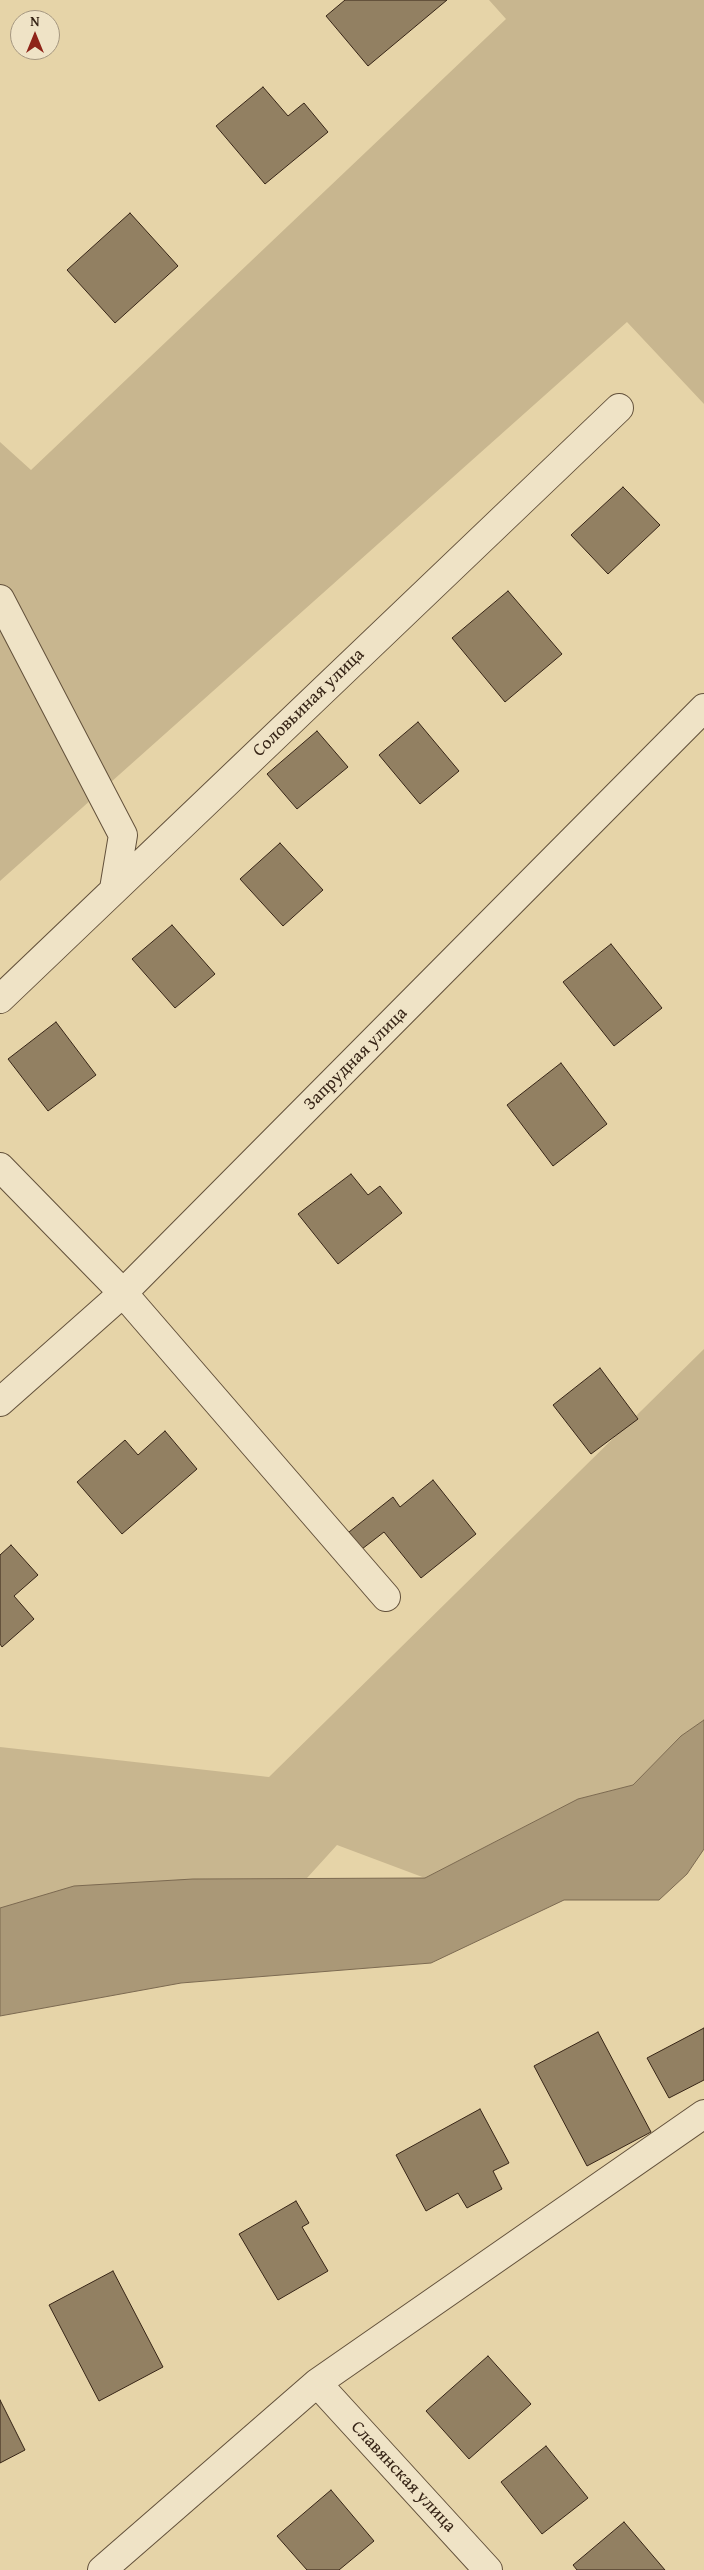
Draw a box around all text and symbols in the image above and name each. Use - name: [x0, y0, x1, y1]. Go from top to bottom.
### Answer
- north arrow: [10, 10, 60, 60]
- text: N: [30, 11, 40, 31]
- street label: Соловьиная улица: [249, 644, 369, 762]
- street label: Запрудная улица: [300, 1003, 412, 1115]
- street label: Славянская улица: [346, 2417, 460, 2537]

